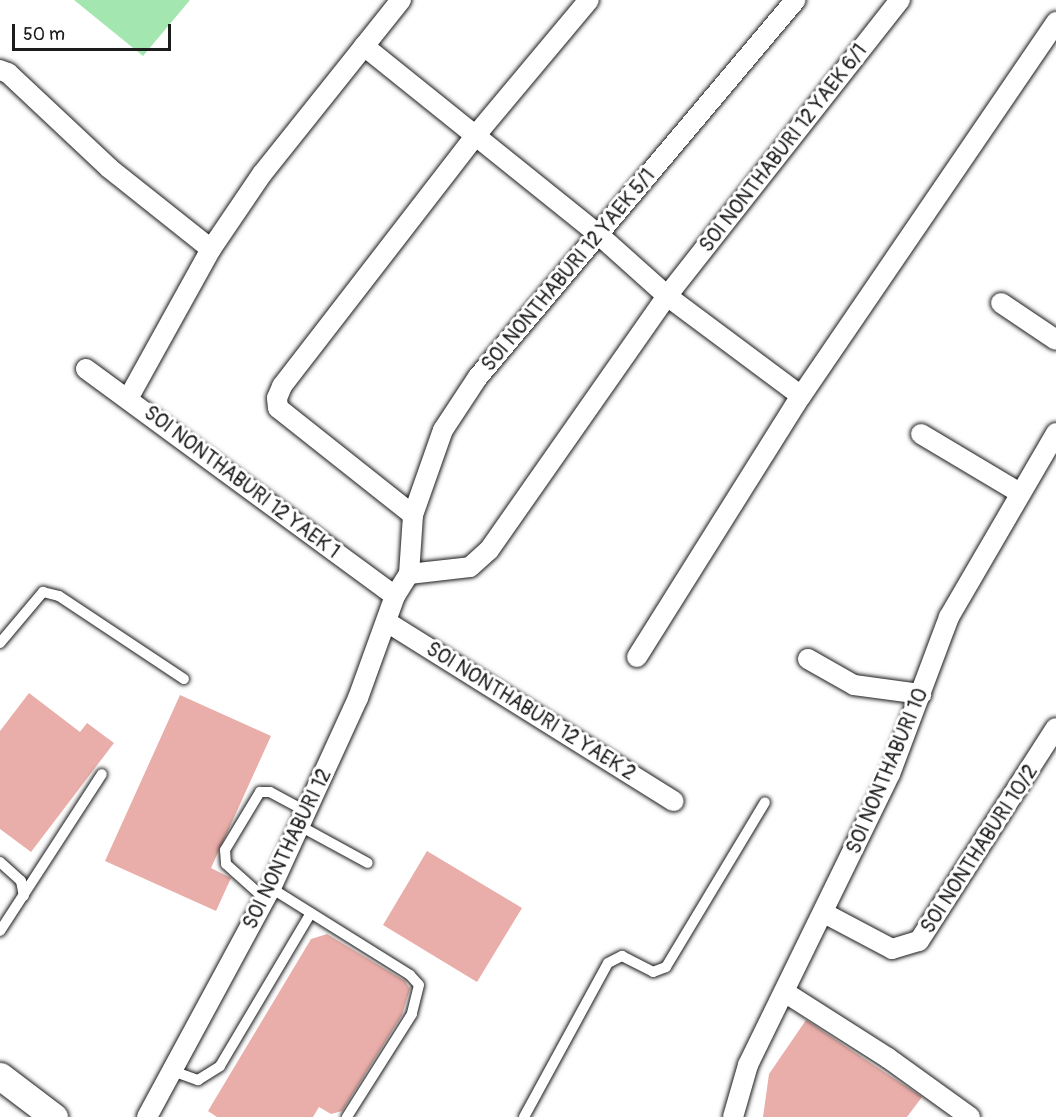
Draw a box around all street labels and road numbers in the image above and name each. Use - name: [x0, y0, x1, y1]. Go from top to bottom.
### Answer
- street label: SOI NONTHABURI 12 YAEK 6/1: [694, 39, 872, 257]
- street label: SOI NONTHABURI 12 YAEK 5/1: [476, 164, 660, 376]
- street label: SOI NONTHABURI 12 YAEK 1: [139, 401, 345, 563]
- street label: SOI NONTHABURI 12 YAEK 2: [422, 637, 640, 785]
- street label: SOI NONTHABURI 10: [841, 684, 933, 858]
- street label: SOI NONTHABURI 10/2: [916, 760, 1042, 938]
- street label: SOI NONTHABURI 12: [238, 765, 336, 933]

